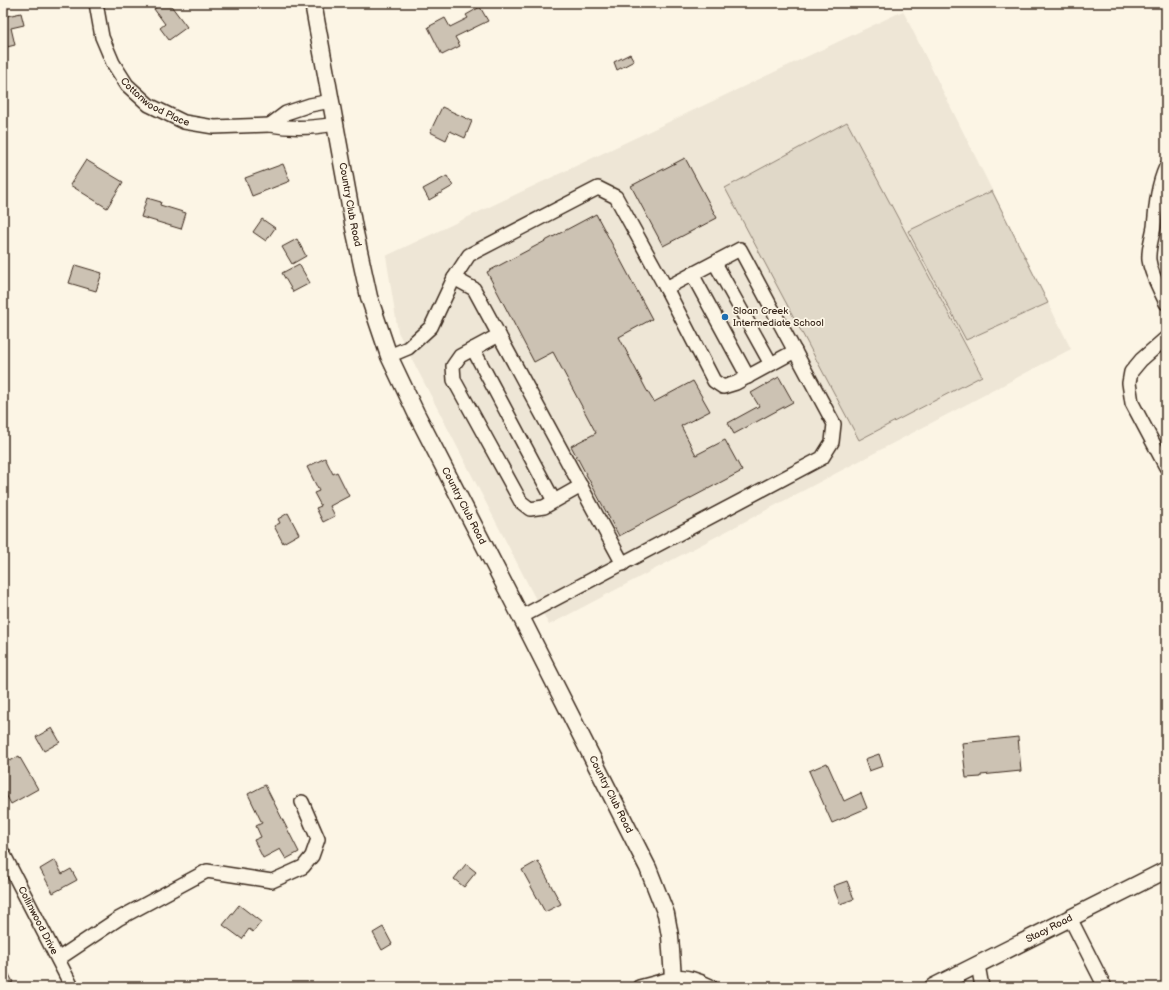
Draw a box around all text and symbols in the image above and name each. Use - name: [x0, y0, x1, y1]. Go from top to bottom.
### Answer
- street label: Cottonwood Place: [118, 75, 190, 129]
- street label: Country Club Road: [336, 162, 364, 248]
- place label: Sloan Creek Intermediate School: [733, 305, 824, 329]
- marker: Sloan Creek Intermediate School: [720, 312, 730, 322]
- street label: Country Club Road: [439, 465, 489, 547]
- street label: Country Club Road: [586, 754, 635, 835]
- street label: Collinwood Drive: [15, 884, 60, 957]
- street label: Stacy Road: [1024, 912, 1075, 945]

